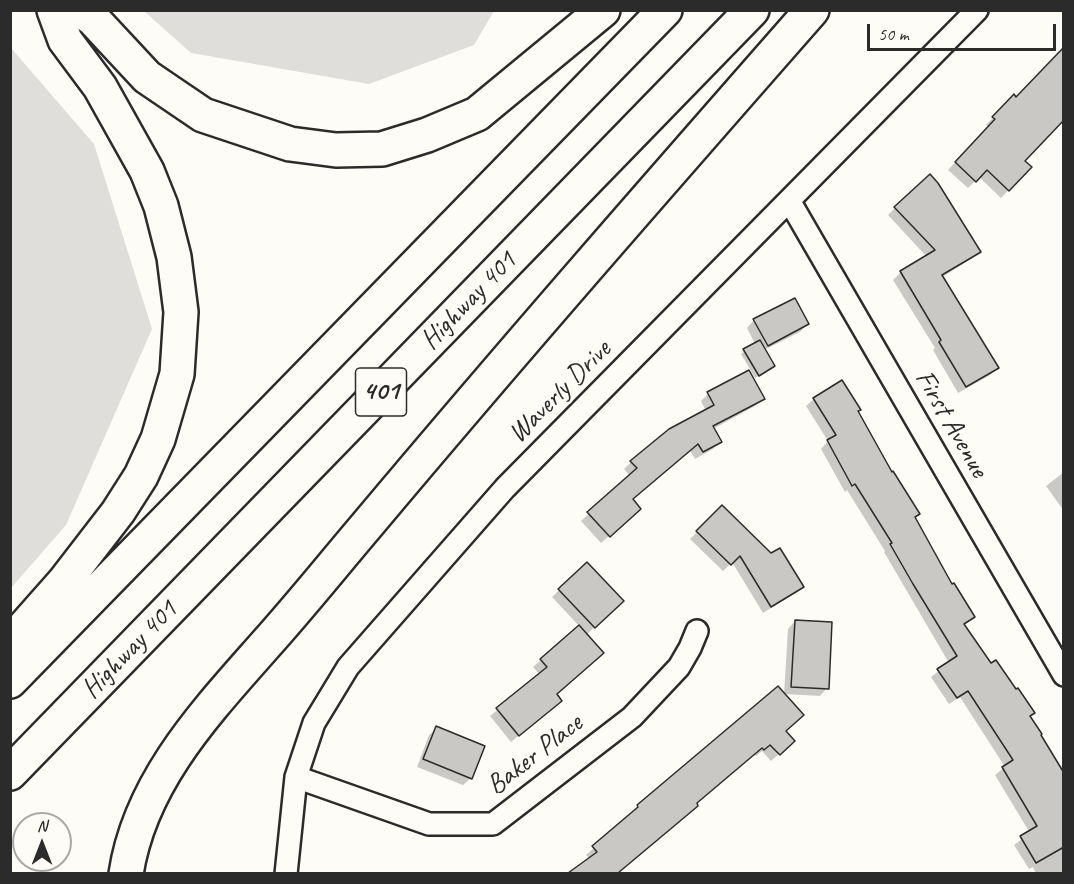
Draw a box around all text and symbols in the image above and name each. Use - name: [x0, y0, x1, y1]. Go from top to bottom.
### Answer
- scale bar: [870, 12, 1059, 50]
- text: 50 m: [878, 23, 909, 45]
- street label: Highway 401: [414, 245, 524, 357]
- street label: Waverly Drive: [502, 334, 618, 450]
- street label: First Avenue: [907, 364, 995, 484]
- road number: 401: [356, 368, 406, 416]
- street label: Highway 401: [75, 594, 185, 706]
- street label: Baker Place: [480, 707, 590, 803]
- north arrow: [12, 812, 72, 872]
- text: N: [37, 816, 47, 836]

